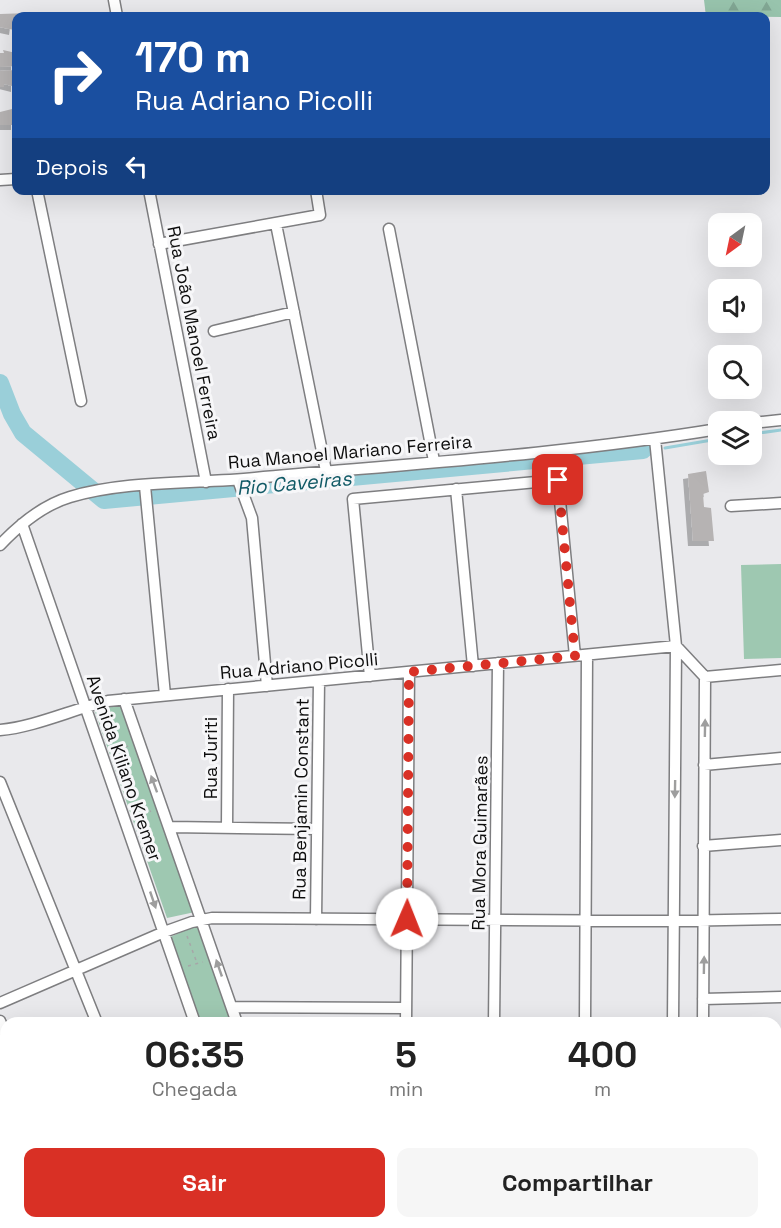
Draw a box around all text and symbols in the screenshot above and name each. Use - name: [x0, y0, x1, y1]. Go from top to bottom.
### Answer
- text: 170 m: [135, 31, 251, 84]
- icon: right: [36, 36, 114, 114]
- text: Rua Adriano Picolli: [135, 83, 373, 118]
- icon: left: [120, 150, 153, 183]
- text: Depois: [36, 153, 108, 181]
- north arrow: [708, 213, 762, 267]
- map controls: [708, 213, 762, 465]
- street label: Rua João Manoel Ferreira: [162, 224, 227, 442]
- button: sound: [708, 279, 762, 333]
- button: search: [708, 345, 762, 399]
- button: layers: [708, 411, 762, 465]
- street label: Rua Manoel Mariano Ferreira: [227, 429, 473, 474]
- pin: [532, 454, 583, 505]
- icon: arrive: [541, 463, 574, 496]
- water label: Rio Caveiras: [236, 465, 354, 501]
- street label: Rua Adriano Picolli: [219, 647, 379, 684]
- street label: Avenida Kiliano Kremer: [82, 672, 167, 864]
- street label: Rua Benjamin Constant: [287, 698, 314, 900]
- street label: Rua Juriti: [199, 717, 222, 799]
- one-way arrow: [700, 718, 709, 737]
- street label: Rua Mora Guimarães: [466, 755, 493, 931]
- one-way arrow: [149, 774, 159, 792]
- one-way arrow: [670, 779, 679, 798]
- position arrow: [375, 887, 439, 951]
- one-way arrow: [149, 891, 158, 909]
- one-way arrow: [699, 955, 709, 974]
- one-way arrow: [213, 959, 223, 977]
- text: 06:35: [145, 1032, 244, 1078]
- text: 5: [395, 1032, 417, 1078]
- text: 400: [568, 1032, 637, 1078]
- text: Chegada: [152, 1076, 237, 1102]
- text: min: [389, 1076, 423, 1102]
- text: m: [594, 1076, 611, 1102]
- button: Sair: [24, 1148, 385, 1217]
- button: Compartilhar: [397, 1148, 758, 1217]

